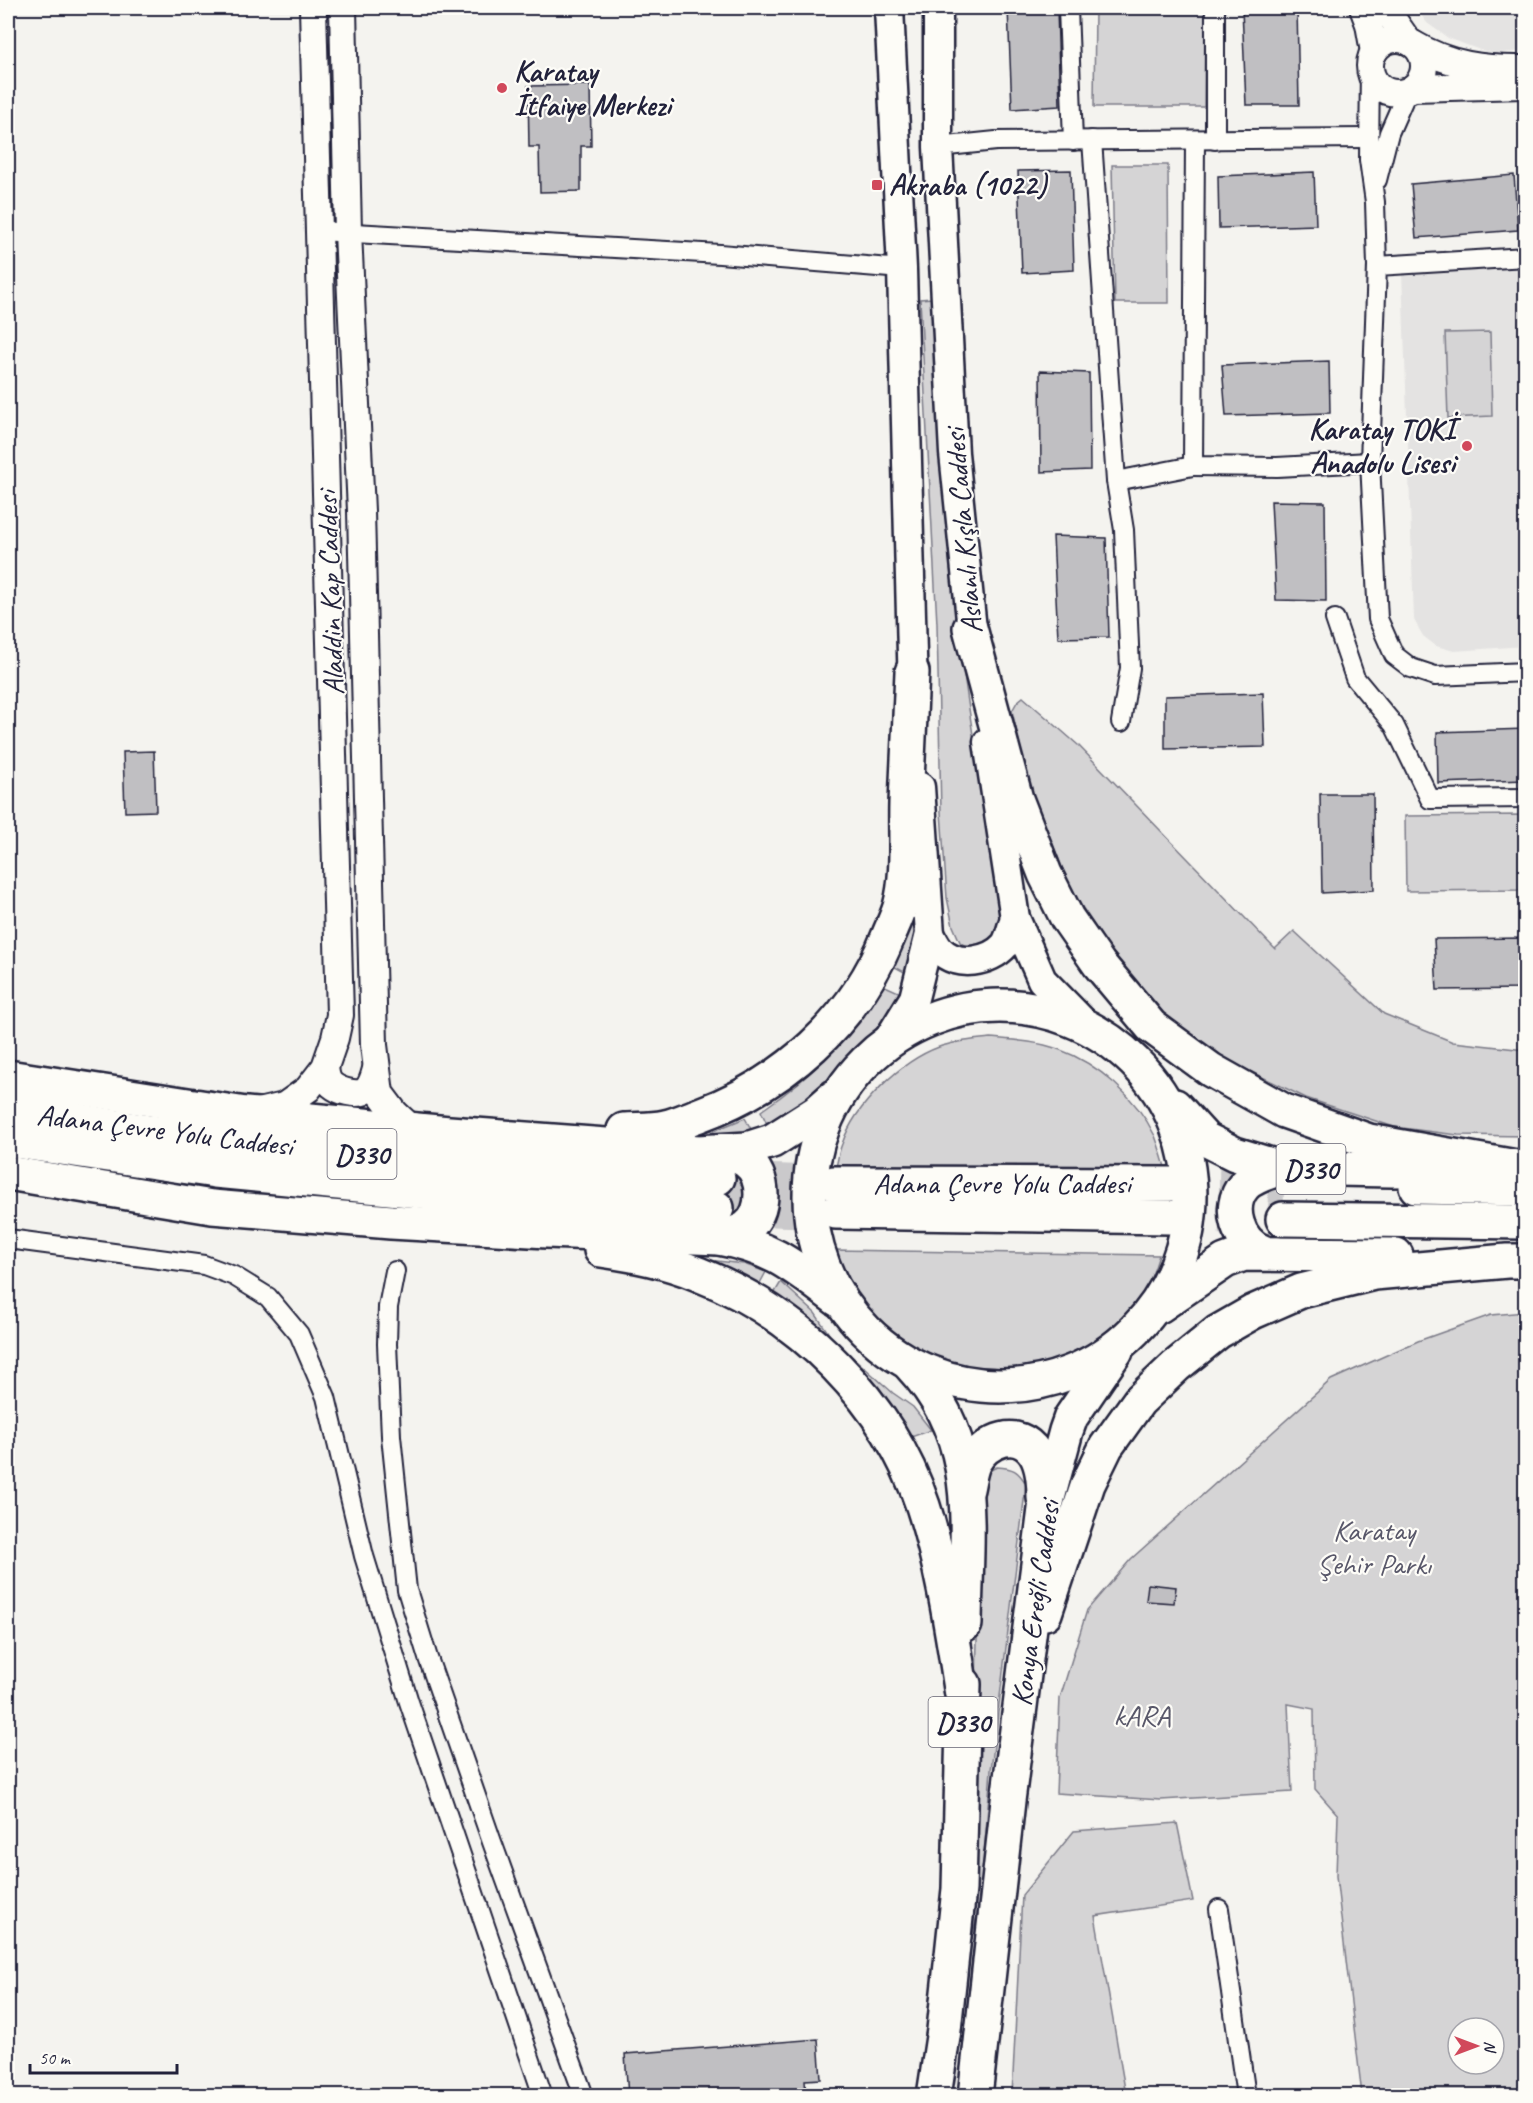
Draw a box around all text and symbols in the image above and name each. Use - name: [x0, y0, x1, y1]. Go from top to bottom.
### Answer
- place label: Karatay İtfaiye Merkezi: [514, 52, 675, 124]
- marker: Karatay İtfaiye Merkezi: [495, 81, 509, 95]
- place label: Akraba (1022): [889, 166, 1049, 204]
- marker: Akraba (1022): [870, 178, 884, 192]
- place label: Karatay TOKİ Anadolu Lisesi: [1309, 410, 1462, 482]
- street label: Aslanlı Kışla Caddesi: [935, 423, 991, 635]
- marker: Karatay TOKİ Anadolu Lisesi: [1460, 439, 1474, 453]
- street label: Aladdin Kap Caddesi: [307, 487, 353, 696]
- street label: Adana Çevre Yolu Caddesi: [35, 1095, 299, 1165]
- road number: D330: [328, 1129, 397, 1179]
- road number: D330: [1276, 1144, 1346, 1194]
- street label: Adana Çevre Yolu Caddesi: [873, 1164, 1134, 1202]
- street label: Konya Ereğli Caddesi: [1002, 1494, 1069, 1708]
- park label: Karatay Şehir Parkı: [1317, 1511, 1433, 1583]
- park label: kARA: [1114, 1696, 1171, 1734]
- road number: D330: [928, 1697, 998, 1747]
- north arrow: [1446, 2016, 1506, 2076]
- scale bar: [30, 2037, 177, 2075]
- text: N: [1480, 2041, 1500, 2054]
- text: 50 m: [39, 2047, 72, 2069]

